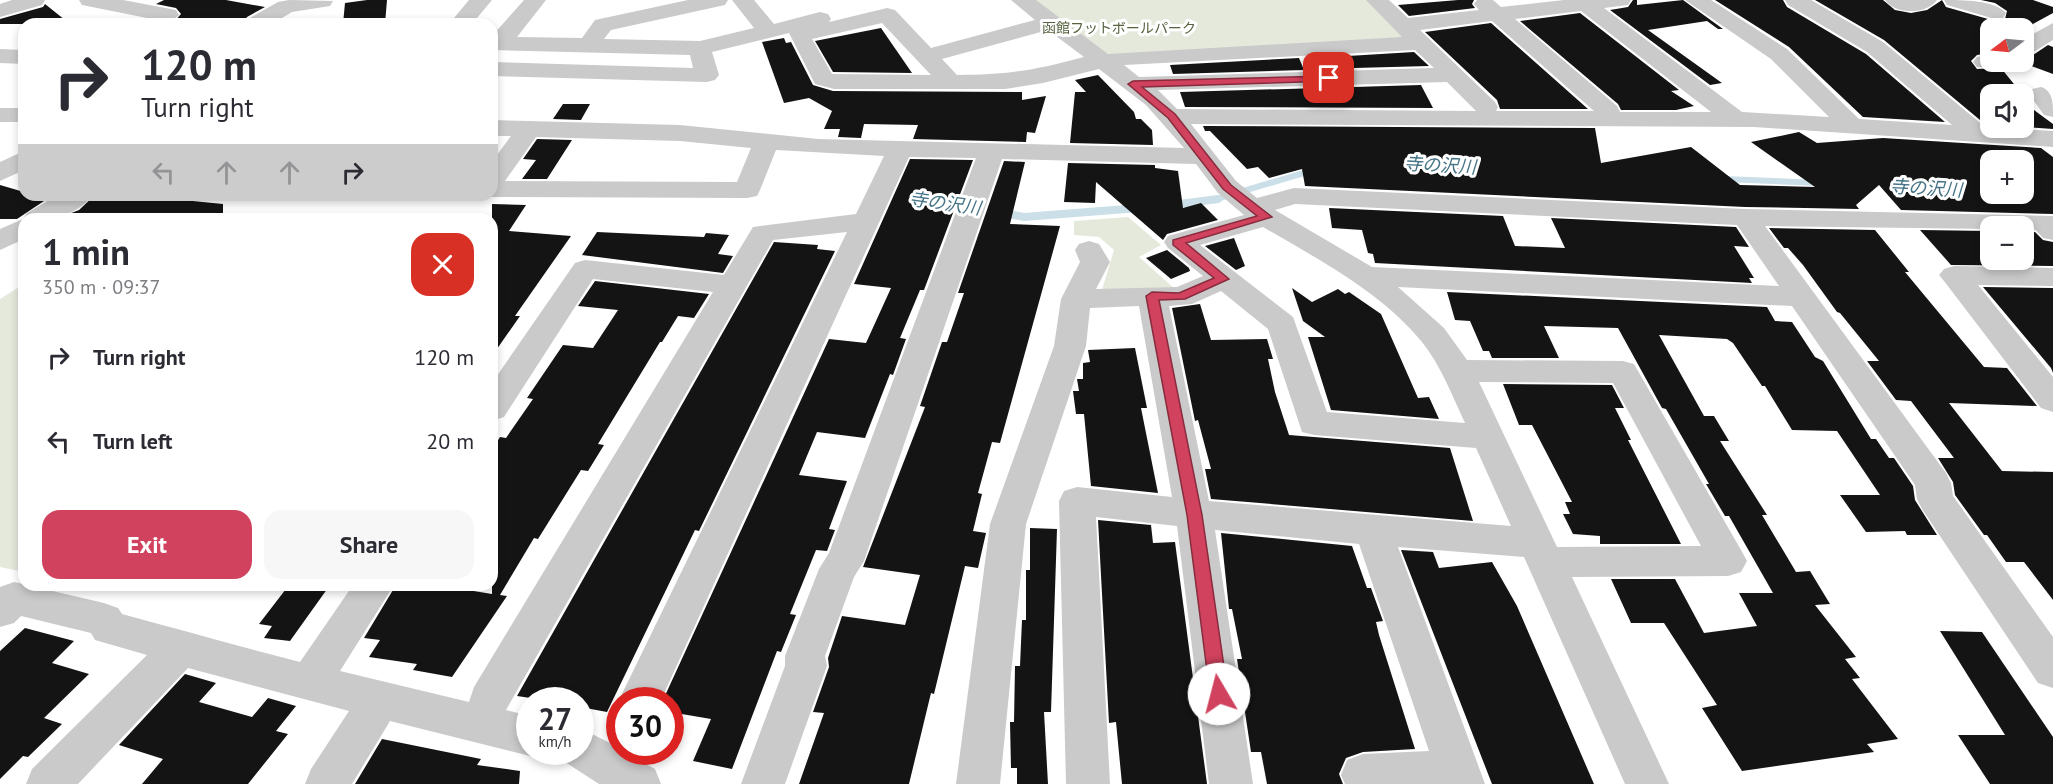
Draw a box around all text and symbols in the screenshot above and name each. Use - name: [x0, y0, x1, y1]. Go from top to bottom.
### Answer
- north arrow: [1980, 18, 2034, 72]
- map controls: [1980, 18, 2034, 270]
- park label: 函館フットボールパーク: [1042, 19, 1196, 37]
- text: 120 m: [141, 37, 257, 92]
- icon: right: [42, 42, 120, 120]
- pin: [1303, 52, 1354, 103]
- icon: arrive: [1312, 61, 1345, 94]
- button: sound: [1980, 84, 2034, 138]
- text: Turn right: [141, 90, 254, 124]
- button: +: [1980, 150, 2034, 204]
- water label: 寺の沢川: [1403, 152, 1479, 178]
- icon: left: [147, 156, 180, 189]
- icon: ahead: [210, 156, 243, 189]
- icon: ahead: [273, 156, 306, 189]
- icon: right: [336, 156, 369, 189]
- water label: 寺の沢川: [1889, 175, 1965, 201]
- water label: 寺の沢川: [908, 187, 984, 220]
- button: −: [1980, 216, 2034, 270]
- text: 1 min: [42, 228, 130, 275]
- button: close: [411, 233, 474, 296]
- text: 350 m · 09:37: [42, 274, 160, 300]
- icon: right: [42, 341, 75, 374]
- text: Turn right: [93, 343, 185, 371]
- text: 120 m: [414, 343, 474, 371]
- icon: left: [42, 425, 75, 458]
- text: Turn left: [93, 427, 173, 455]
- text: 20 m: [426, 427, 474, 455]
- button: Exit: [42, 510, 252, 579]
- button: Share: [264, 510, 474, 579]
- position arrow: [1187, 662, 1251, 726]
- speed limit sign: 30: [606, 687, 684, 765]
- text: 27: [538, 699, 572, 738]
- text: km/h: [539, 732, 571, 751]

